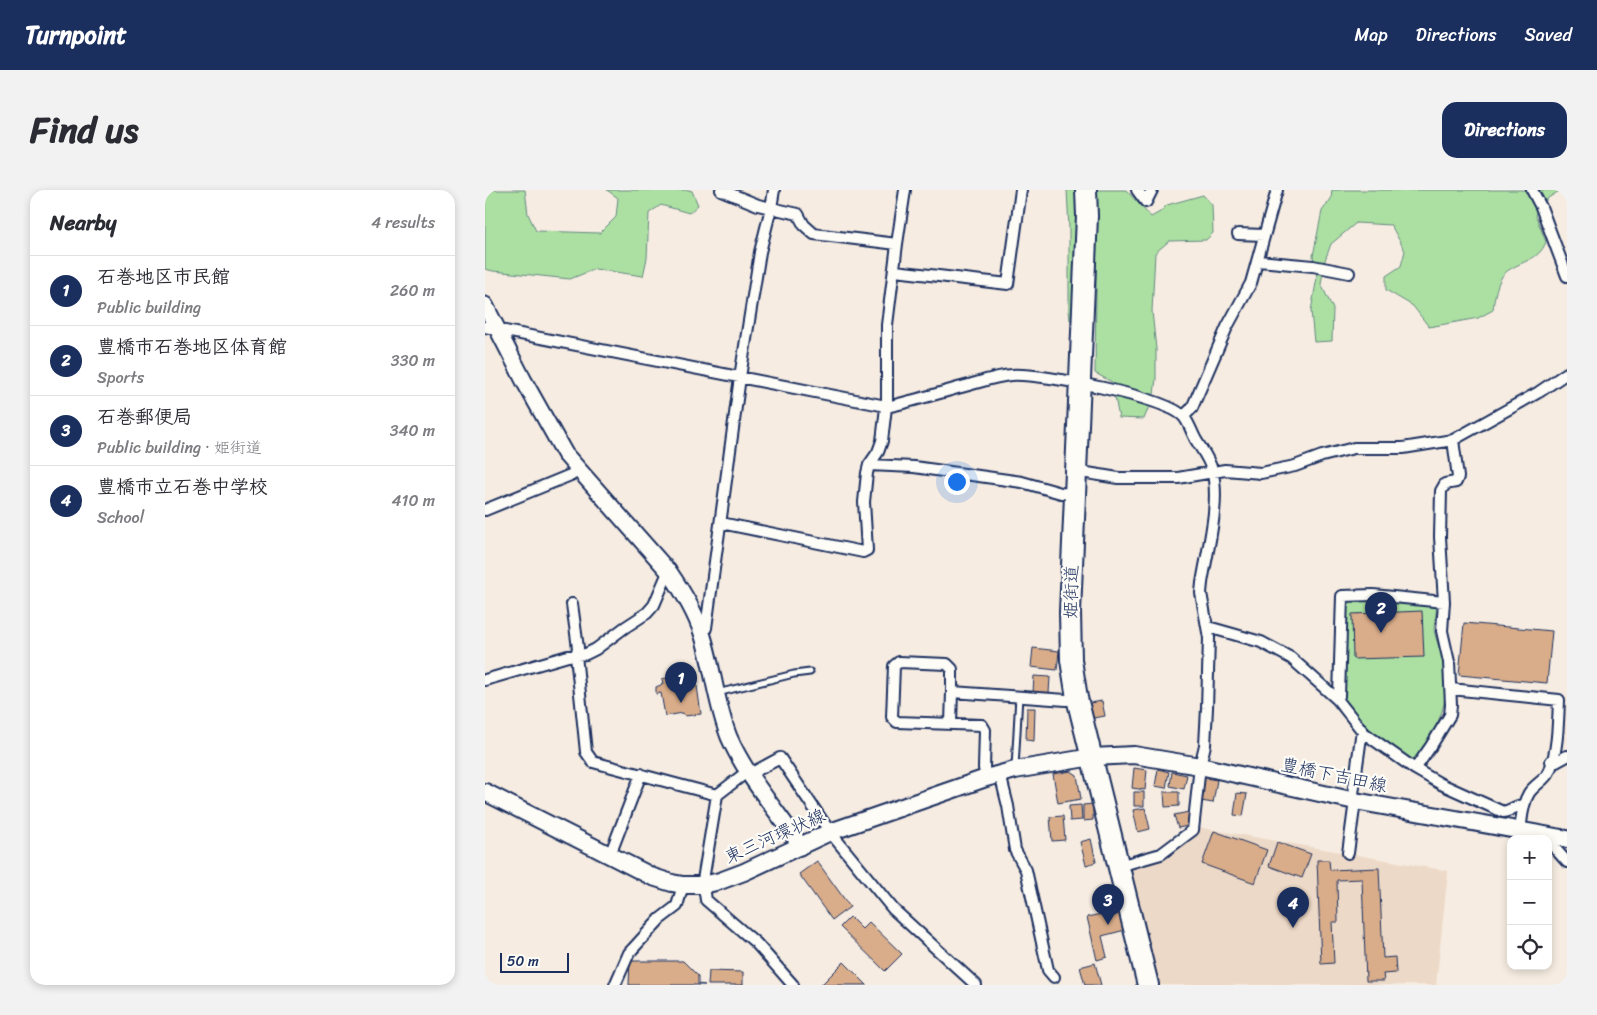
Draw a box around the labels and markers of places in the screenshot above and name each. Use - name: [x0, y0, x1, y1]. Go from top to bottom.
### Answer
- pin: 2: [1365, 592, 1397, 633]
- pin: 1: [665, 662, 697, 703]
- pin: 3: [1092, 884, 1124, 925]
- pin: 4: [1277, 887, 1309, 928]

